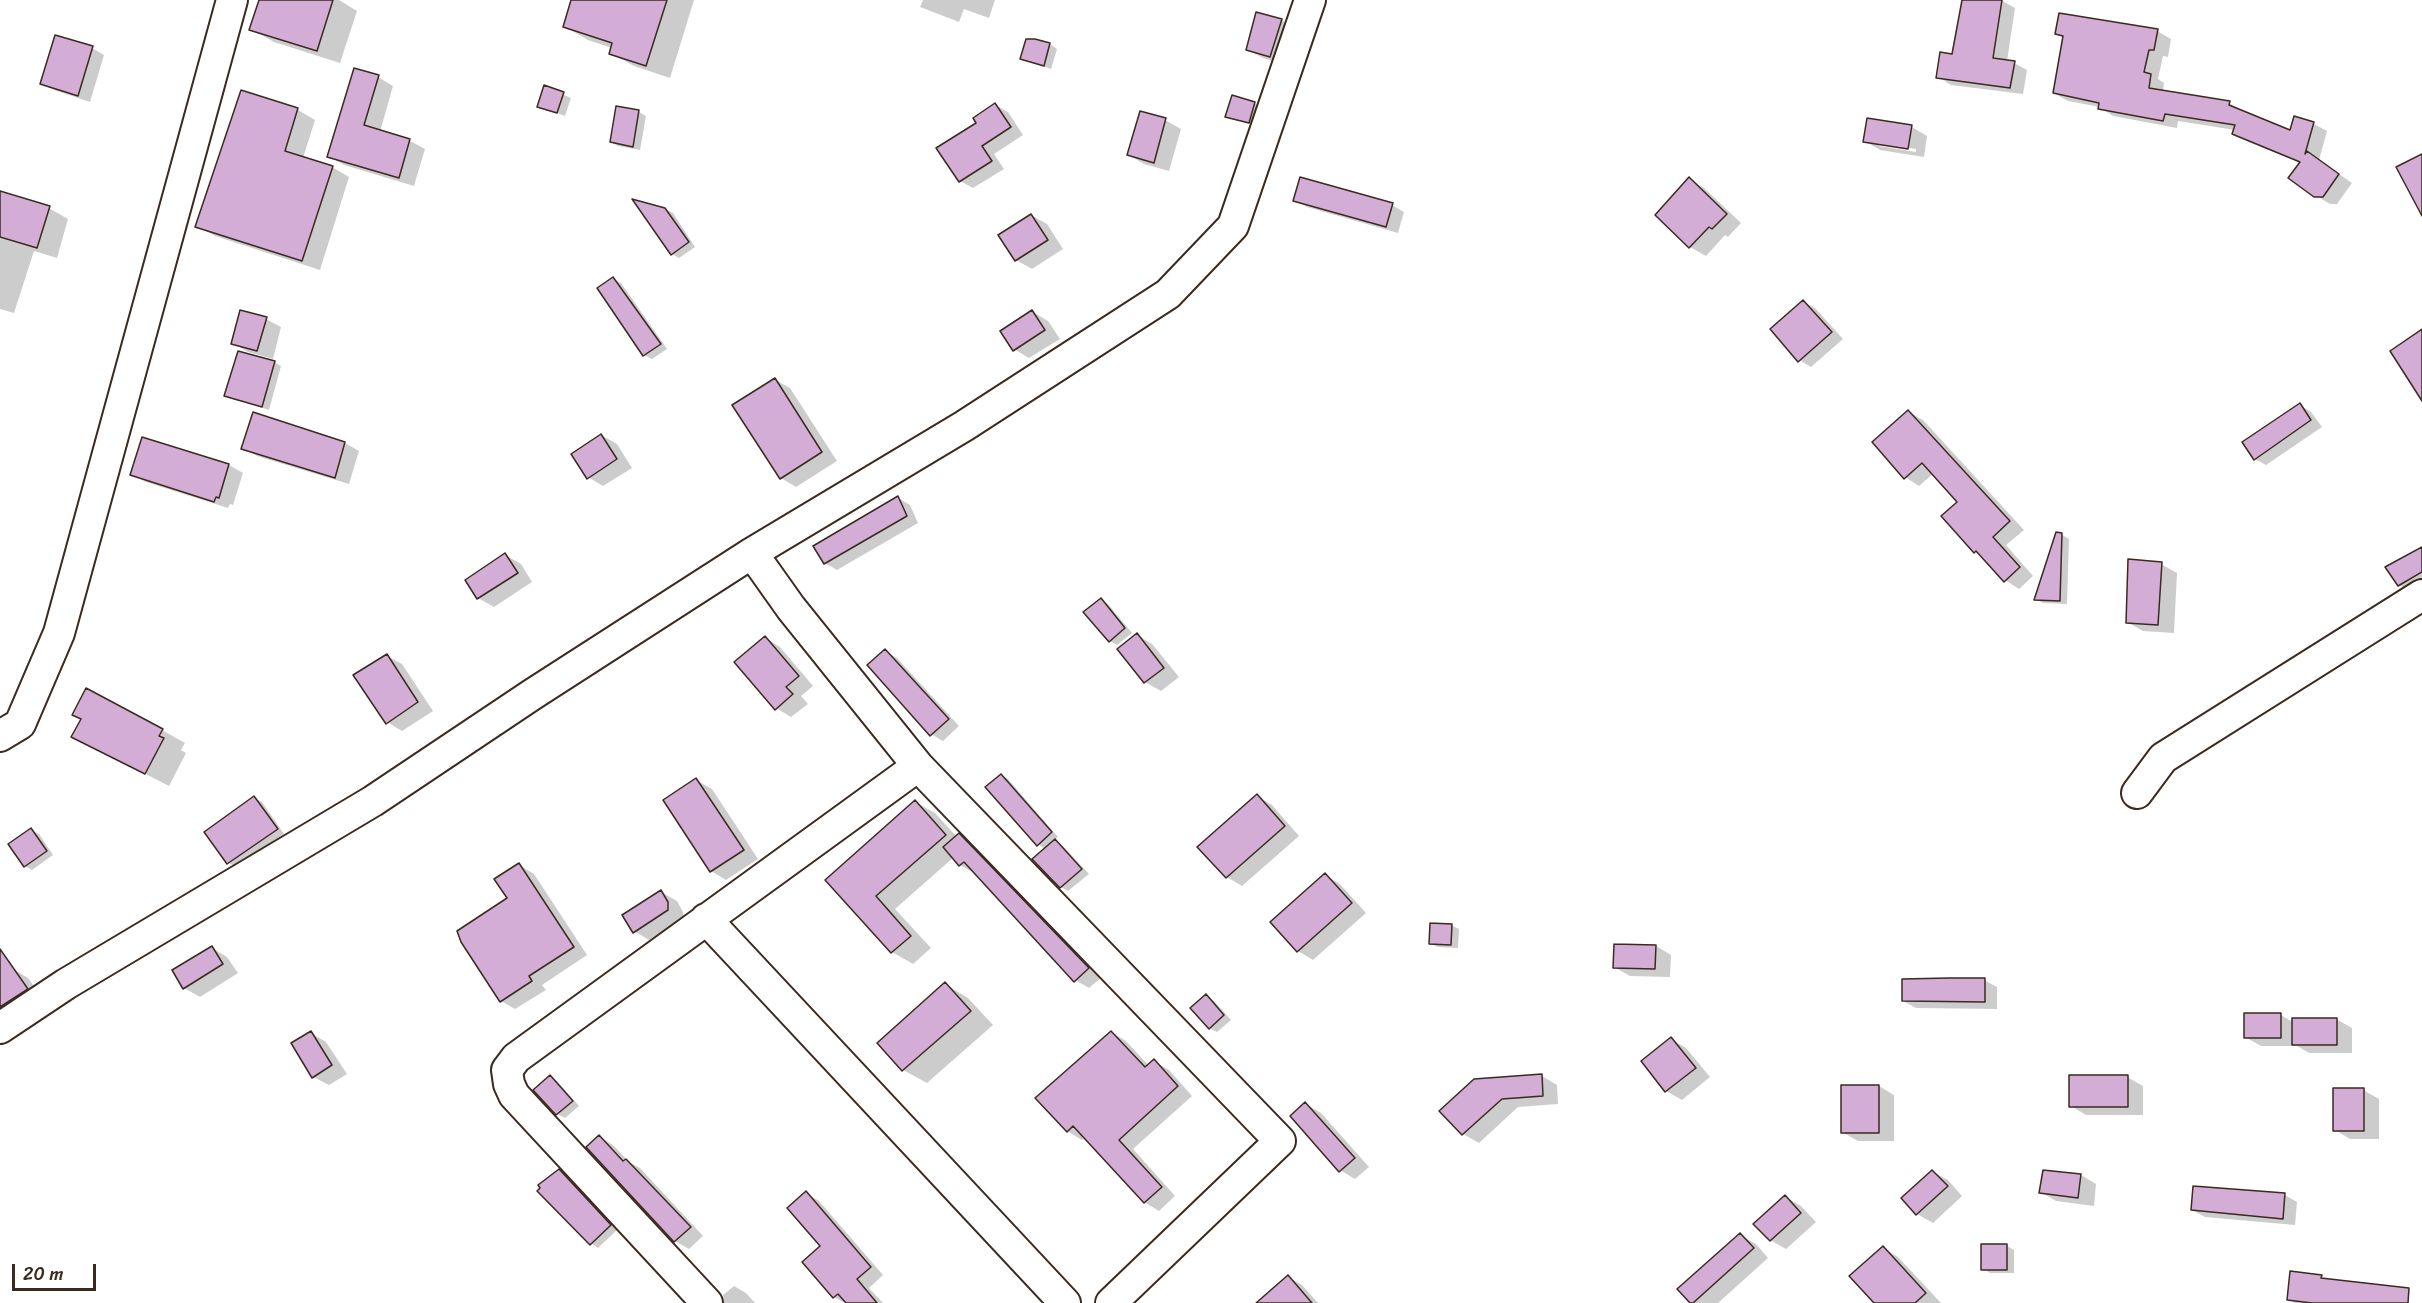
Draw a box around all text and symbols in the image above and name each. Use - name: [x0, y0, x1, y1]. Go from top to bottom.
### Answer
- scale bar: [15, 1252, 99, 1290]
- text: 20 m: [23, 1258, 63, 1290]

